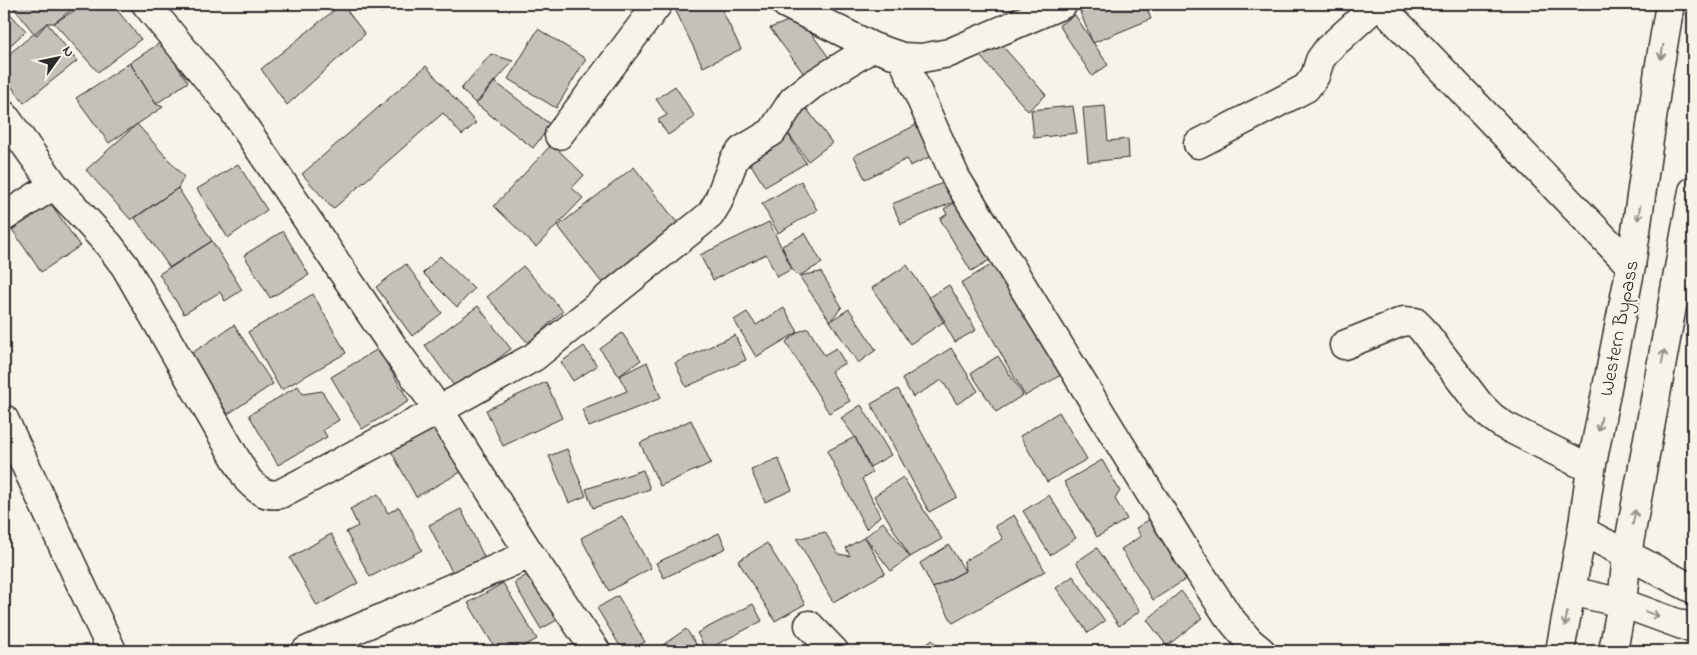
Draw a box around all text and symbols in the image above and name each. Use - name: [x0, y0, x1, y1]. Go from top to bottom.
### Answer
- north arrow: [32, 32, 82, 82]
- text: N: [56, 42, 79, 61]
- one-way arrow: [1656, 43, 1666, 59]
- one-way arrow: [1633, 204, 1643, 220]
- street label: Western Bypass: [1593, 258, 1648, 399]
- one-way arrow: [1659, 349, 1669, 365]
- one-way arrow: [1595, 416, 1604, 432]
- one-way arrow: [1630, 509, 1640, 525]
- one-way arrow: [1561, 610, 1570, 626]
- one-way arrow: [1643, 610, 1659, 619]

